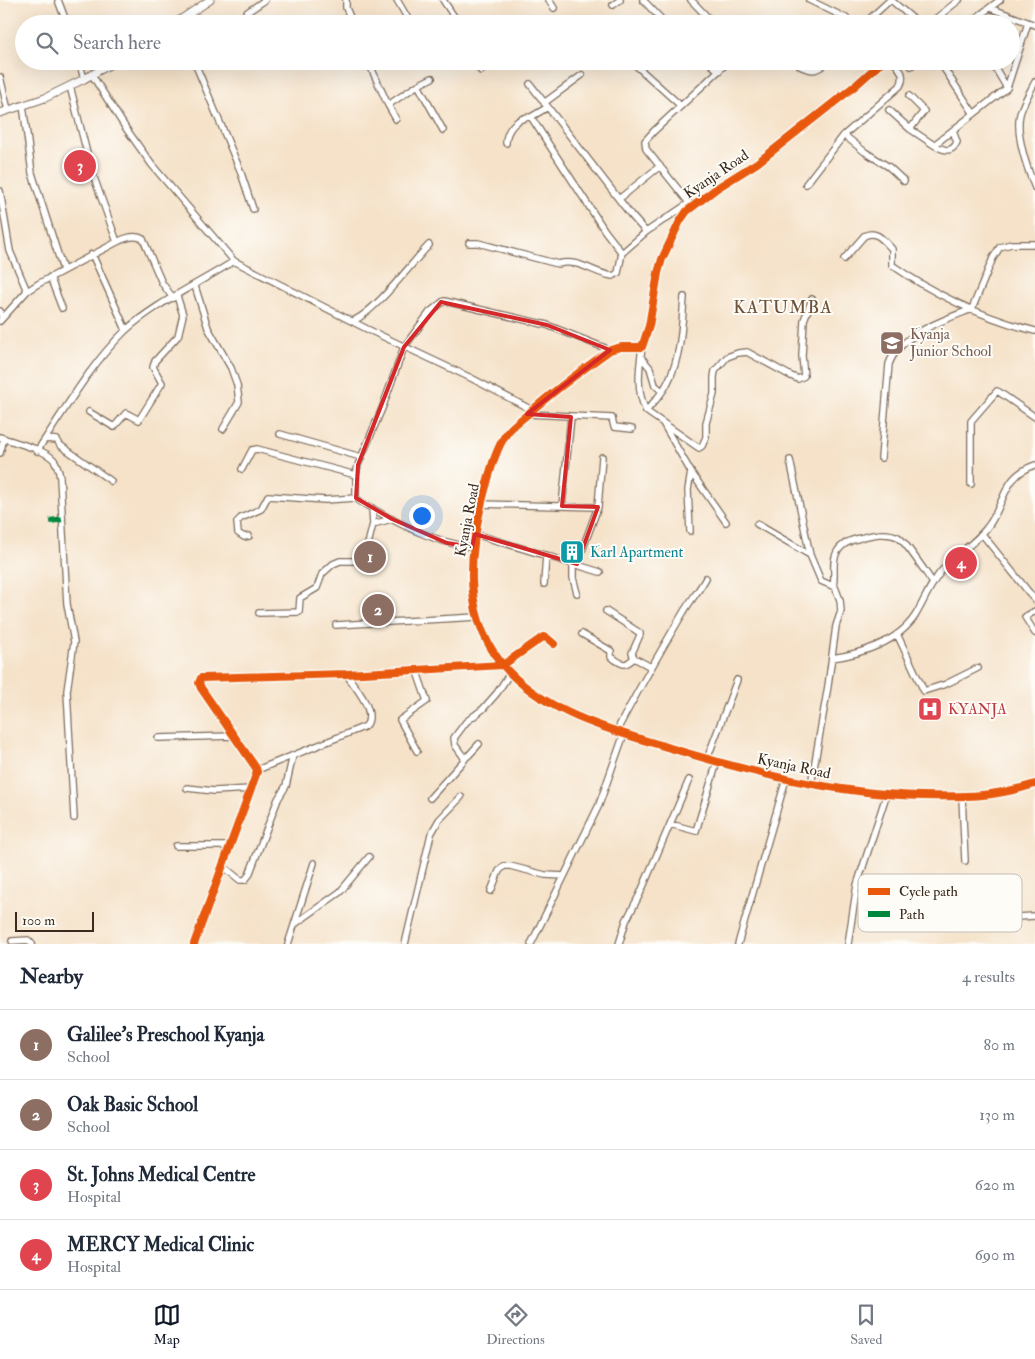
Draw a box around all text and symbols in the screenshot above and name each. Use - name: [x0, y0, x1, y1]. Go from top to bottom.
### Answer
- search box: [15, 15, 1020, 70]
- icon: search: [33, 29, 61, 57]
- text: Search here: [73, 31, 161, 55]
- street label: Kyanja Road: [680, 145, 753, 203]
- pin: 3: [64, 147, 96, 185]
- district label: KATUMBA: [733, 296, 833, 319]
- place label: Kyanja Junior School: [909, 325, 992, 362]
- school or university icon: Kyanja Junior School: [879, 330, 905, 356]
- street label: Kyanja Road: [451, 481, 484, 558]
- your location: [409, 503, 435, 529]
- pin: 1: [354, 538, 386, 576]
- building icon: Karl Apartment: [559, 539, 585, 565]
- place label: Karl Apartment: [590, 543, 683, 563]
- pin: 4: [945, 544, 977, 582]
- pin: 2: [362, 591, 394, 629]
- hospital icon: KYANJA: [917, 696, 943, 722]
- place label: KYANJA: [948, 700, 1007, 720]
- street label: Kyanja Road: [755, 749, 833, 784]
- legend: [858, 874, 1022, 932]
- text: Cycle path: [899, 883, 959, 901]
- text: Path: [899, 906, 925, 923]
- scale bar: [15, 909, 94, 932]
- text: 100 m: [22, 912, 55, 929]
- text: Nearby: [20, 963, 83, 990]
- text: 4 results: [962, 967, 1015, 987]
- text: Galilee's Preschool Kyanja: [67, 1023, 264, 1047]
- text: 1: [33, 1035, 39, 1055]
- text: 80 m: [984, 1035, 1015, 1055]
- text: School: [67, 1047, 110, 1067]
- text: Oak Basic School: [67, 1093, 198, 1117]
- text: 2: [32, 1105, 40, 1125]
- text: 130 m: [979, 1105, 1015, 1125]
- text: School: [67, 1117, 110, 1137]
- text: St. Johns Medical Centre: [67, 1163, 255, 1187]
- text: 3: [33, 1175, 39, 1195]
- text: 620 m: [975, 1175, 1015, 1195]
- text: Hospital: [67, 1187, 121, 1207]
- text: MERCY Medical Clinic: [67, 1233, 254, 1257]
- text: 4: [32, 1245, 40, 1265]
- text: 690 m: [975, 1245, 1015, 1265]
- text: Hospital: [67, 1257, 121, 1277]
- tab: Map: [153, 1301, 181, 1348]
- tab: Directions: [486, 1301, 545, 1348]
- tab: Saved: [850, 1301, 882, 1348]

